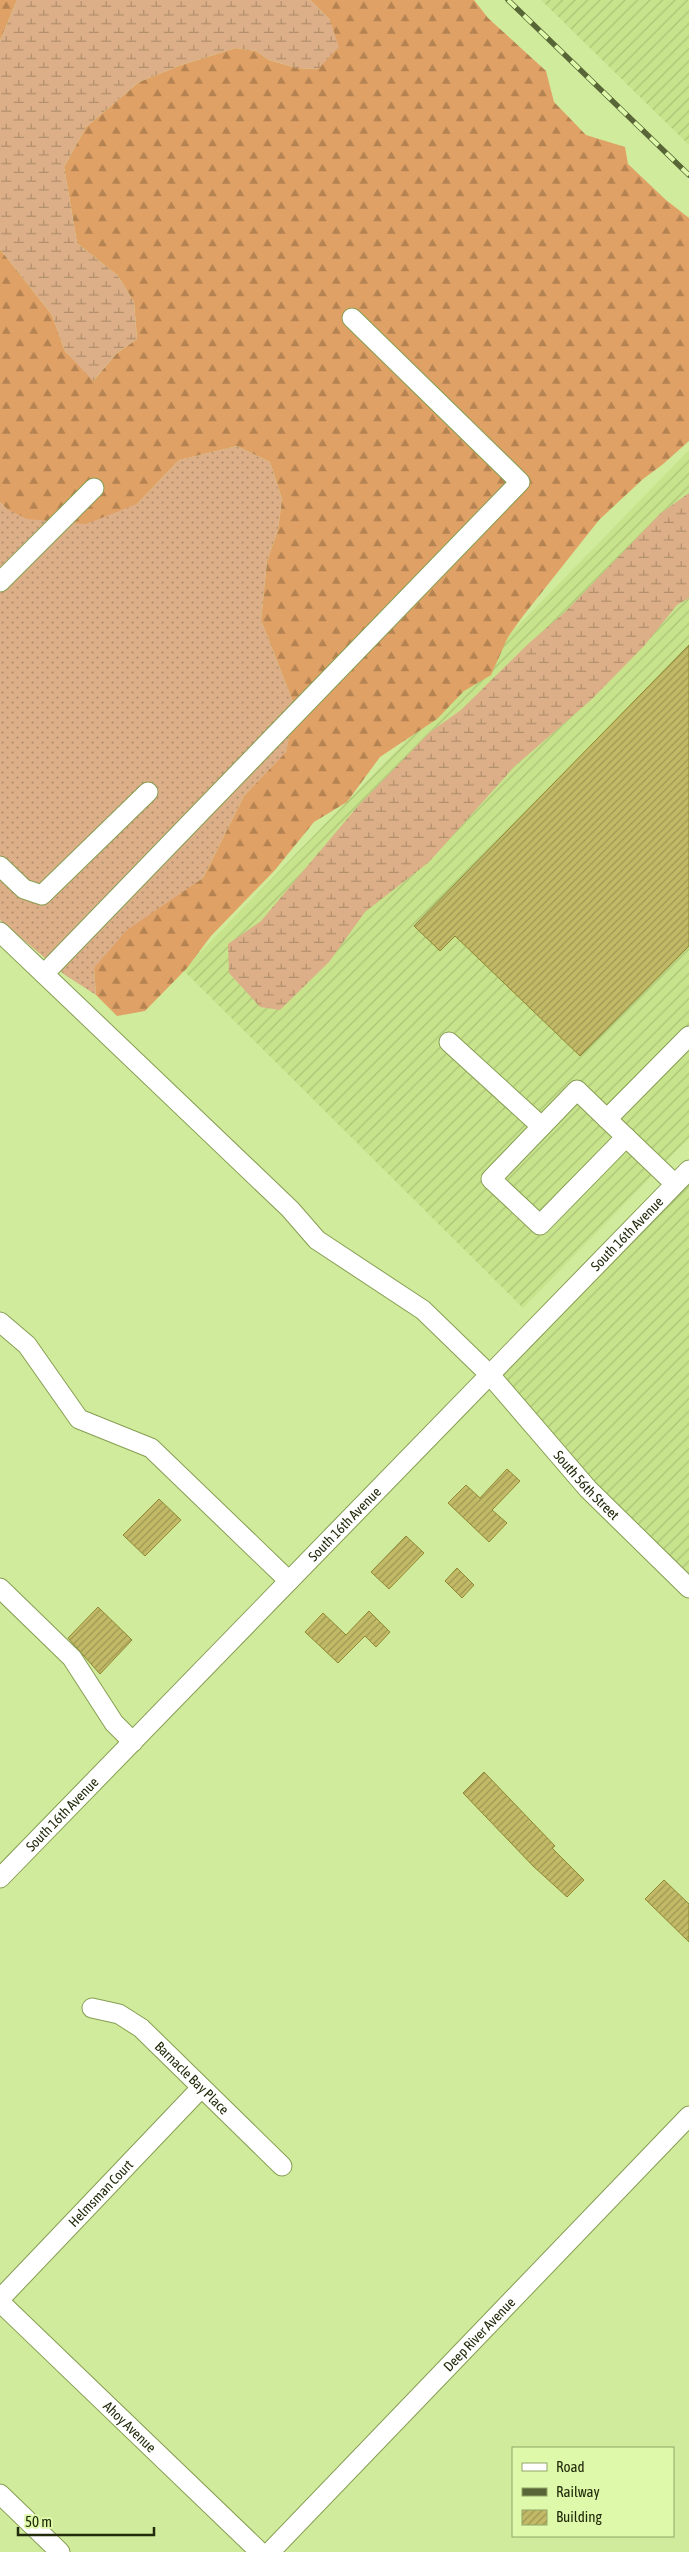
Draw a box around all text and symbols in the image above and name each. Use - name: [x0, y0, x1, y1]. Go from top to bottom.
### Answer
- street label: South 16th Avenue: [588, 1193, 666, 1274]
- street label: South 56th Street: [550, 1447, 623, 1523]
- street label: South 16th Avenue: [305, 1484, 384, 1564]
- street label: South 16th Avenue: [23, 1774, 102, 1854]
- street label: Barnacle Bay Place: [152, 2038, 232, 2118]
- street label: Helmsman Court: [65, 2157, 136, 2230]
- street label: Deep River Avenue: [440, 2294, 518, 2374]
- street label: Ahoy Avenue: [100, 2398, 159, 2456]
- legend: [512, 2447, 674, 2537]
- text: Road: [556, 2458, 585, 2475]
- text: Railway: [556, 2483, 600, 2500]
- scale bar: [18, 2504, 154, 2536]
- text: Building: [556, 2508, 602, 2525]
- text: 50 m: [25, 2513, 52, 2530]

